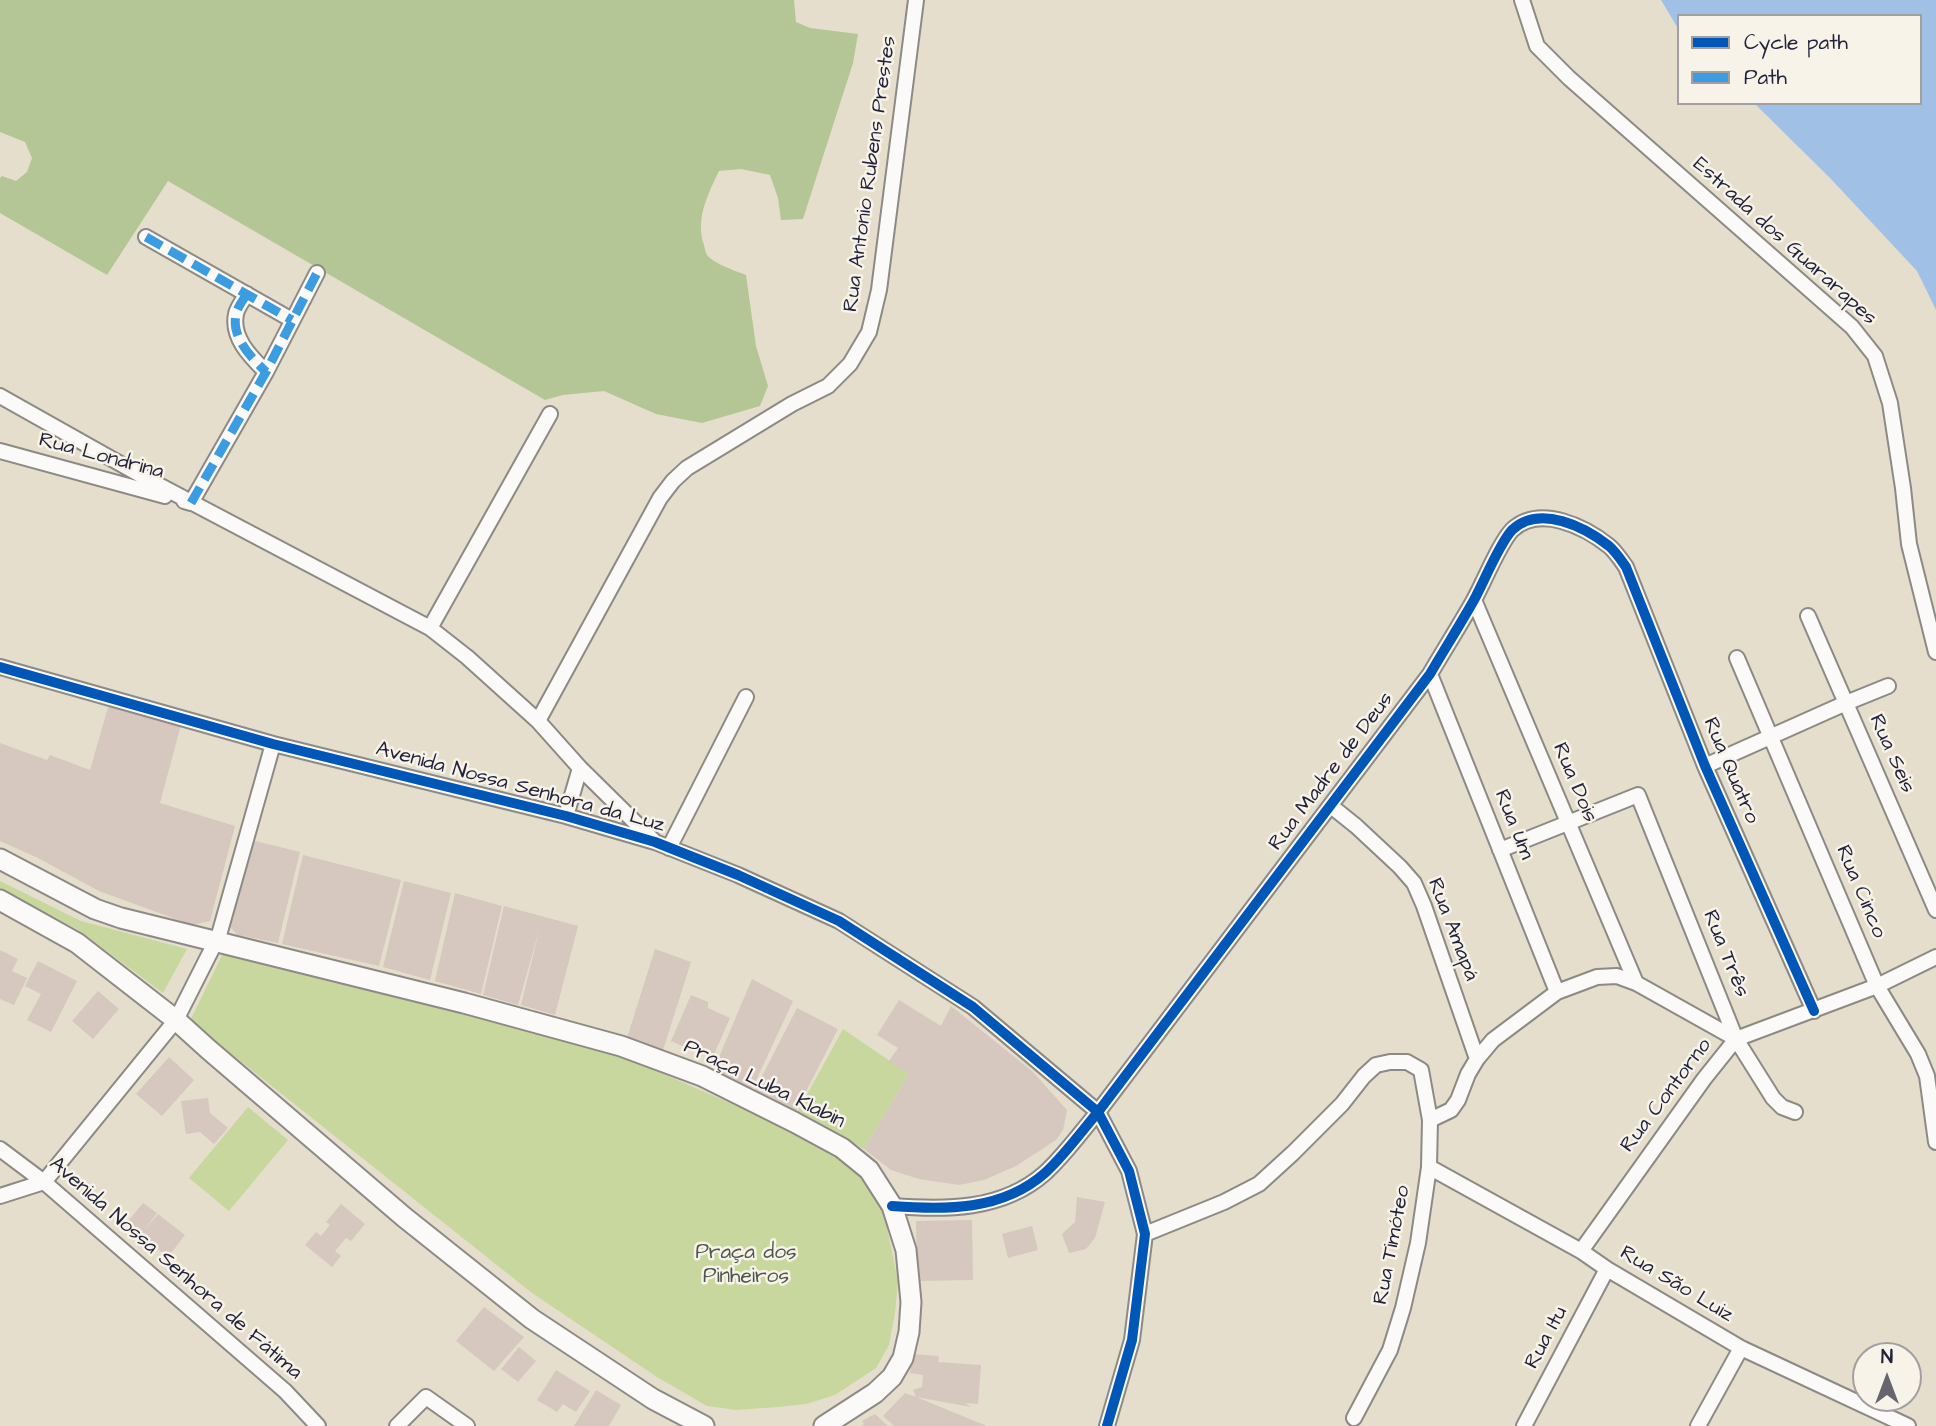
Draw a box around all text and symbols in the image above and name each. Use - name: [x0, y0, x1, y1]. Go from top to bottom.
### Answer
- legend: [1677, 14, 1922, 105]
- text: Cycle path: [1744, 28, 1848, 57]
- street label: Rua Antonio Rubens Prestes: [839, 34, 903, 314]
- text: Path: [1744, 63, 1787, 92]
- street label: Estrada dos Guararapes: [1687, 153, 1881, 331]
- street label: Rua Londrina: [36, 428, 166, 486]
- street label: Rua Madre de Deus: [1264, 688, 1400, 856]
- street label: Rua Seis: [1863, 711, 1919, 797]
- street label: Rua Quatro: [1696, 714, 1764, 828]
- street label: Avenida Nossa Senhora da Luz: [373, 737, 667, 839]
- street label: Rua Dois: [1546, 739, 1602, 827]
- street label: Rua Um: [1488, 787, 1538, 863]
- street label: Rua Cinco: [1829, 842, 1891, 942]
- street label: Rua Amapá: [1421, 875, 1483, 985]
- street label: Rua Três: [1696, 907, 1754, 1001]
- street label: Rua Contorno: [1616, 1034, 1718, 1158]
- street label: Praça Luba Klabin: [679, 1035, 849, 1135]
- street label: Avenida Nossa Senhora de Fátima: [43, 1152, 307, 1386]
- street label: Rua Timóteo: [1369, 1183, 1417, 1307]
- park label: Praça dos Pinheiros: [695, 1241, 797, 1291]
- street label: Rua São Luiz: [1615, 1241, 1737, 1329]
- street label: Rua Itu: [1520, 1302, 1574, 1374]
- north arrow: [1852, 1342, 1922, 1412]
- text: N: [1881, 1344, 1893, 1371]

